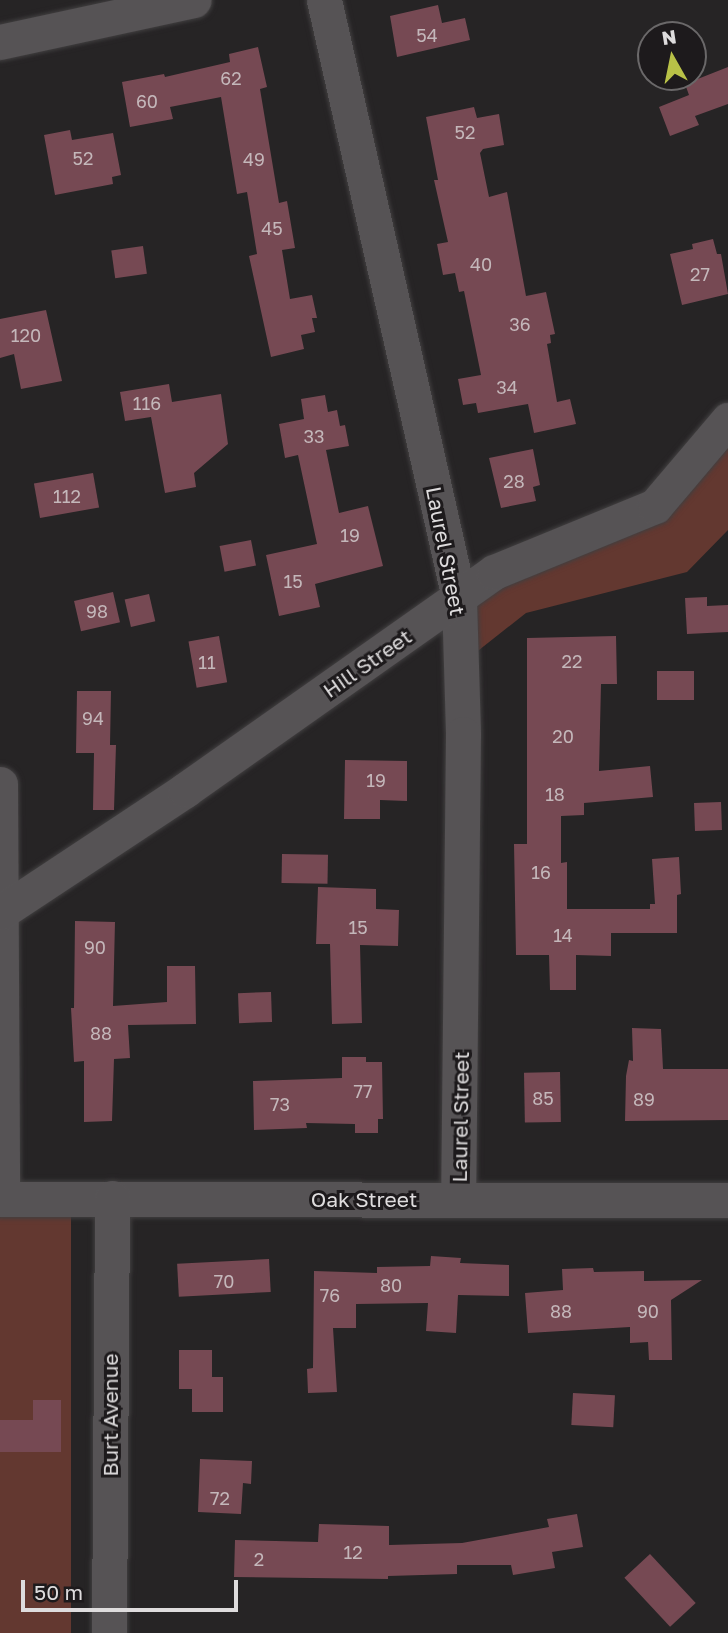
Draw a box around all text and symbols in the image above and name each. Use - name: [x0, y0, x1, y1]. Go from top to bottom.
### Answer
- north arrow: [637, 21, 707, 91]
- house number: 54: [416, 24, 438, 46]
- text: N: [660, 24, 678, 49]
- house number: 62: [220, 67, 242, 89]
- house number: 60: [136, 90, 158, 112]
- house number: 52: [455, 121, 475, 143]
- house number: 52: [73, 147, 93, 169]
- house number: 49: [243, 148, 265, 170]
- house number: 45: [261, 217, 283, 239]
- house number: 40: [470, 253, 492, 275]
- house number: 27: [690, 263, 710, 285]
- house number: 36: [509, 313, 531, 335]
- house number: 120: [11, 324, 41, 346]
- house number: 34: [496, 376, 518, 398]
- house number: 116: [133, 392, 161, 414]
- house number: 33: [303, 425, 325, 447]
- house number: 28: [503, 470, 525, 492]
- street label: Laurel Street: [421, 484, 471, 618]
- house number: 112: [53, 485, 81, 507]
- house number: 19: [340, 524, 360, 546]
- house number: 15: [283, 570, 303, 592]
- house number: 98: [86, 600, 108, 622]
- street label: Hill Street: [318, 623, 416, 703]
- house number: 22: [562, 650, 582, 672]
- house number: 11: [198, 651, 216, 673]
- house number: 94: [82, 707, 104, 729]
- house number: 20: [552, 725, 574, 747]
- house number: 19: [366, 769, 386, 791]
- house number: 18: [545, 783, 565, 805]
- house number: 16: [531, 861, 551, 883]
- house number: 15: [348, 916, 368, 938]
- house number: 14: [553, 924, 573, 946]
- house number: 90: [84, 936, 106, 958]
- house number: 88: [90, 1022, 112, 1044]
- street label: Laurel Street: [446, 1051, 474, 1183]
- house number: 77: [353, 1080, 373, 1102]
- house number: 85: [532, 1087, 554, 1109]
- house number: 89: [633, 1088, 655, 1110]
- house number: 73: [270, 1093, 290, 1115]
- street label: Oak Street: [311, 1186, 417, 1212]
- house number: 70: [214, 1270, 234, 1292]
- house number: 80: [380, 1274, 402, 1296]
- house number: 76: [320, 1284, 340, 1306]
- house number: 88: [550, 1300, 572, 1322]
- house number: 90: [637, 1300, 659, 1322]
- street label: Burt Avenue: [97, 1353, 123, 1477]
- house number: 72: [210, 1487, 230, 1509]
- house number: 12: [343, 1541, 363, 1563]
- house number: 2: [254, 1548, 264, 1570]
- scale bar: [24, 1566, 242, 1610]
- text: 50 m: [34, 1579, 83, 1605]

